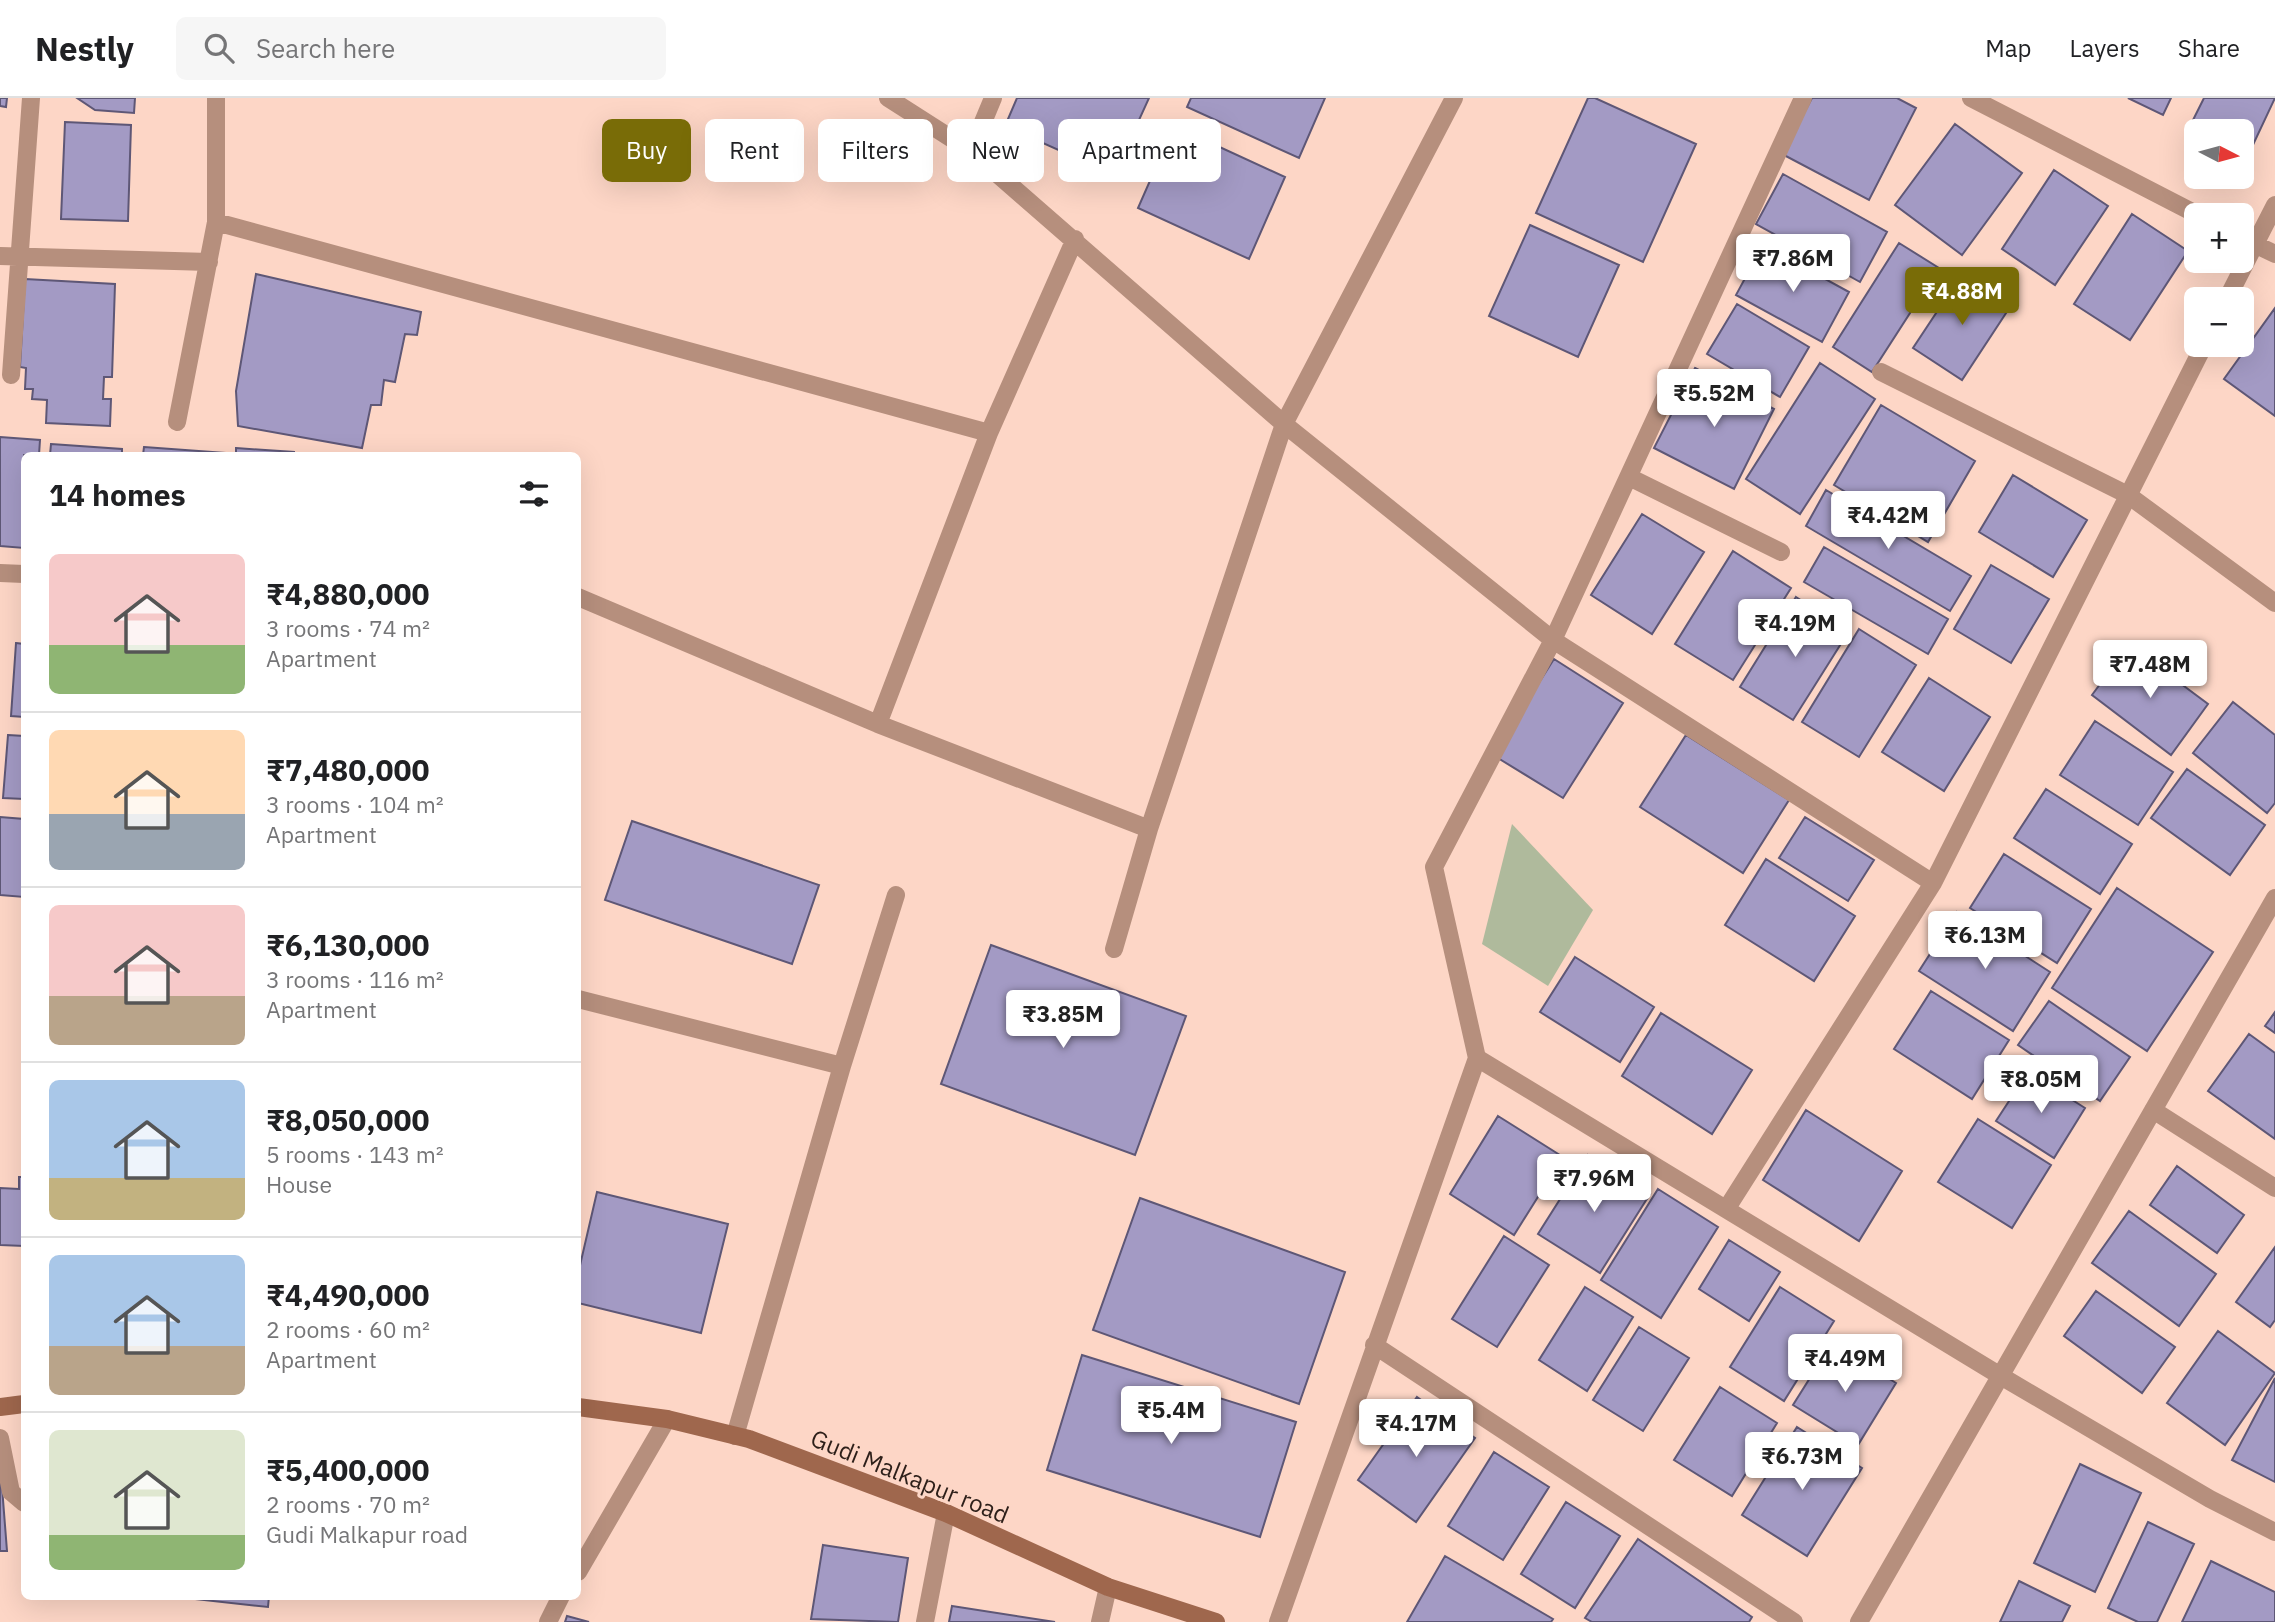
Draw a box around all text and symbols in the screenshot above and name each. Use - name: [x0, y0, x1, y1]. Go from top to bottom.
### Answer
- search box: [176, 17, 666, 80]
- text: Nestly: [35, 27, 134, 70]
- icon: search: [200, 29, 238, 67]
- text: Search here: [256, 31, 395, 65]
- text: Map: [1985, 32, 2032, 64]
- text: Layers: [2070, 32, 2140, 64]
- text: Share: [2178, 32, 2240, 64]
- chip: Buy: [602, 119, 691, 182]
- chip: Rent: [705, 119, 804, 182]
- chip: Filters: [818, 119, 933, 182]
- chip: New: [947, 119, 1044, 182]
- chip: Apartment: [1058, 119, 1221, 182]
- north arrow: [2184, 119, 2254, 189]
- map controls: [2184, 119, 2254, 357]
- button: +: [2184, 203, 2254, 273]
- pin: ₹7.86M: [1736, 234, 1850, 294]
- text: ₹7.86M: [1752, 242, 1834, 272]
- pin: ₹4.88M: [1905, 268, 2019, 327]
- text: ₹4.88M: [1921, 275, 2003, 305]
- button: −: [2184, 287, 2254, 357]
- pin: ₹5.52M: [1657, 370, 1771, 429]
- text: ₹5.52M: [1673, 377, 1755, 407]
- text: 14 homes: [49, 475, 186, 514]
- icon: filters: [515, 475, 553, 513]
- pin: ₹4.42M: [1831, 491, 1945, 551]
- text: ₹4.42M: [1847, 499, 1929, 529]
- text: ₹4,880,000: [266, 574, 429, 613]
- icon: home: [105, 582, 189, 666]
- pin: ₹4.19M: [1738, 600, 1852, 659]
- text: ₹4.19M: [1754, 607, 1836, 637]
- text: 3 rooms · 74 m²: [266, 613, 430, 643]
- pin: ₹7.48M: [2093, 640, 2207, 700]
- text: Apartment: [266, 643, 377, 673]
- text: ₹7.48M: [2109, 648, 2191, 678]
- text: ₹7,480,000: [266, 750, 429, 789]
- icon: home: [105, 758, 189, 842]
- text: 3 rooms · 104 m²: [266, 789, 444, 819]
- text: Apartment: [266, 819, 377, 849]
- pin: ₹6.13M: [1928, 912, 2042, 971]
- text: ₹6.13M: [1944, 919, 2026, 949]
- text: ₹6,130,000: [266, 925, 429, 964]
- icon: home: [105, 933, 189, 1017]
- text: 3 rooms · 116 m²: [266, 964, 444, 994]
- pin: ₹3.85M: [1006, 990, 1120, 1050]
- text: Apartment: [266, 994, 377, 1024]
- text: ₹3.85M: [1022, 998, 1104, 1028]
- pin: ₹8.05M: [1984, 1056, 2098, 1115]
- text: ₹8.05M: [2000, 1063, 2082, 1093]
- text: ₹8,050,000: [266, 1100, 429, 1139]
- icon: home: [105, 1108, 189, 1192]
- text: 5 rooms · 143 m²: [266, 1139, 444, 1169]
- pin: ₹7.96M: [1537, 1154, 1651, 1214]
- text: ₹7.96M: [1553, 1162, 1635, 1192]
- text: House: [266, 1169, 332, 1199]
- text: ₹4,490,000: [266, 1275, 429, 1314]
- icon: home: [105, 1283, 189, 1367]
- text: 2 rooms · 60 m²: [266, 1314, 430, 1344]
- pin: ₹4.49M: [1788, 1334, 1902, 1394]
- text: ₹4.49M: [1804, 1342, 1886, 1372]
- text: Apartment: [266, 1344, 377, 1374]
- pin: ₹5.4M: [1122, 1386, 1220, 1446]
- text: ₹5.4M: [1137, 1394, 1205, 1424]
- pin: ₹4.17M: [1359, 1400, 1473, 1459]
- text: ₹4.17M: [1375, 1407, 1457, 1437]
- street label: Gudi Malkapur road: [806, 1422, 1014, 1530]
- pin: ₹6.73M: [1745, 1432, 1859, 1492]
- text: ₹6.73M: [1761, 1440, 1843, 1470]
- text: ₹5,400,000: [266, 1450, 429, 1489]
- icon: home: [105, 1458, 189, 1542]
- text: 2 rooms · 70 m²: [266, 1489, 430, 1519]
- text: Gudi Malkapur road: [266, 1519, 468, 1549]

